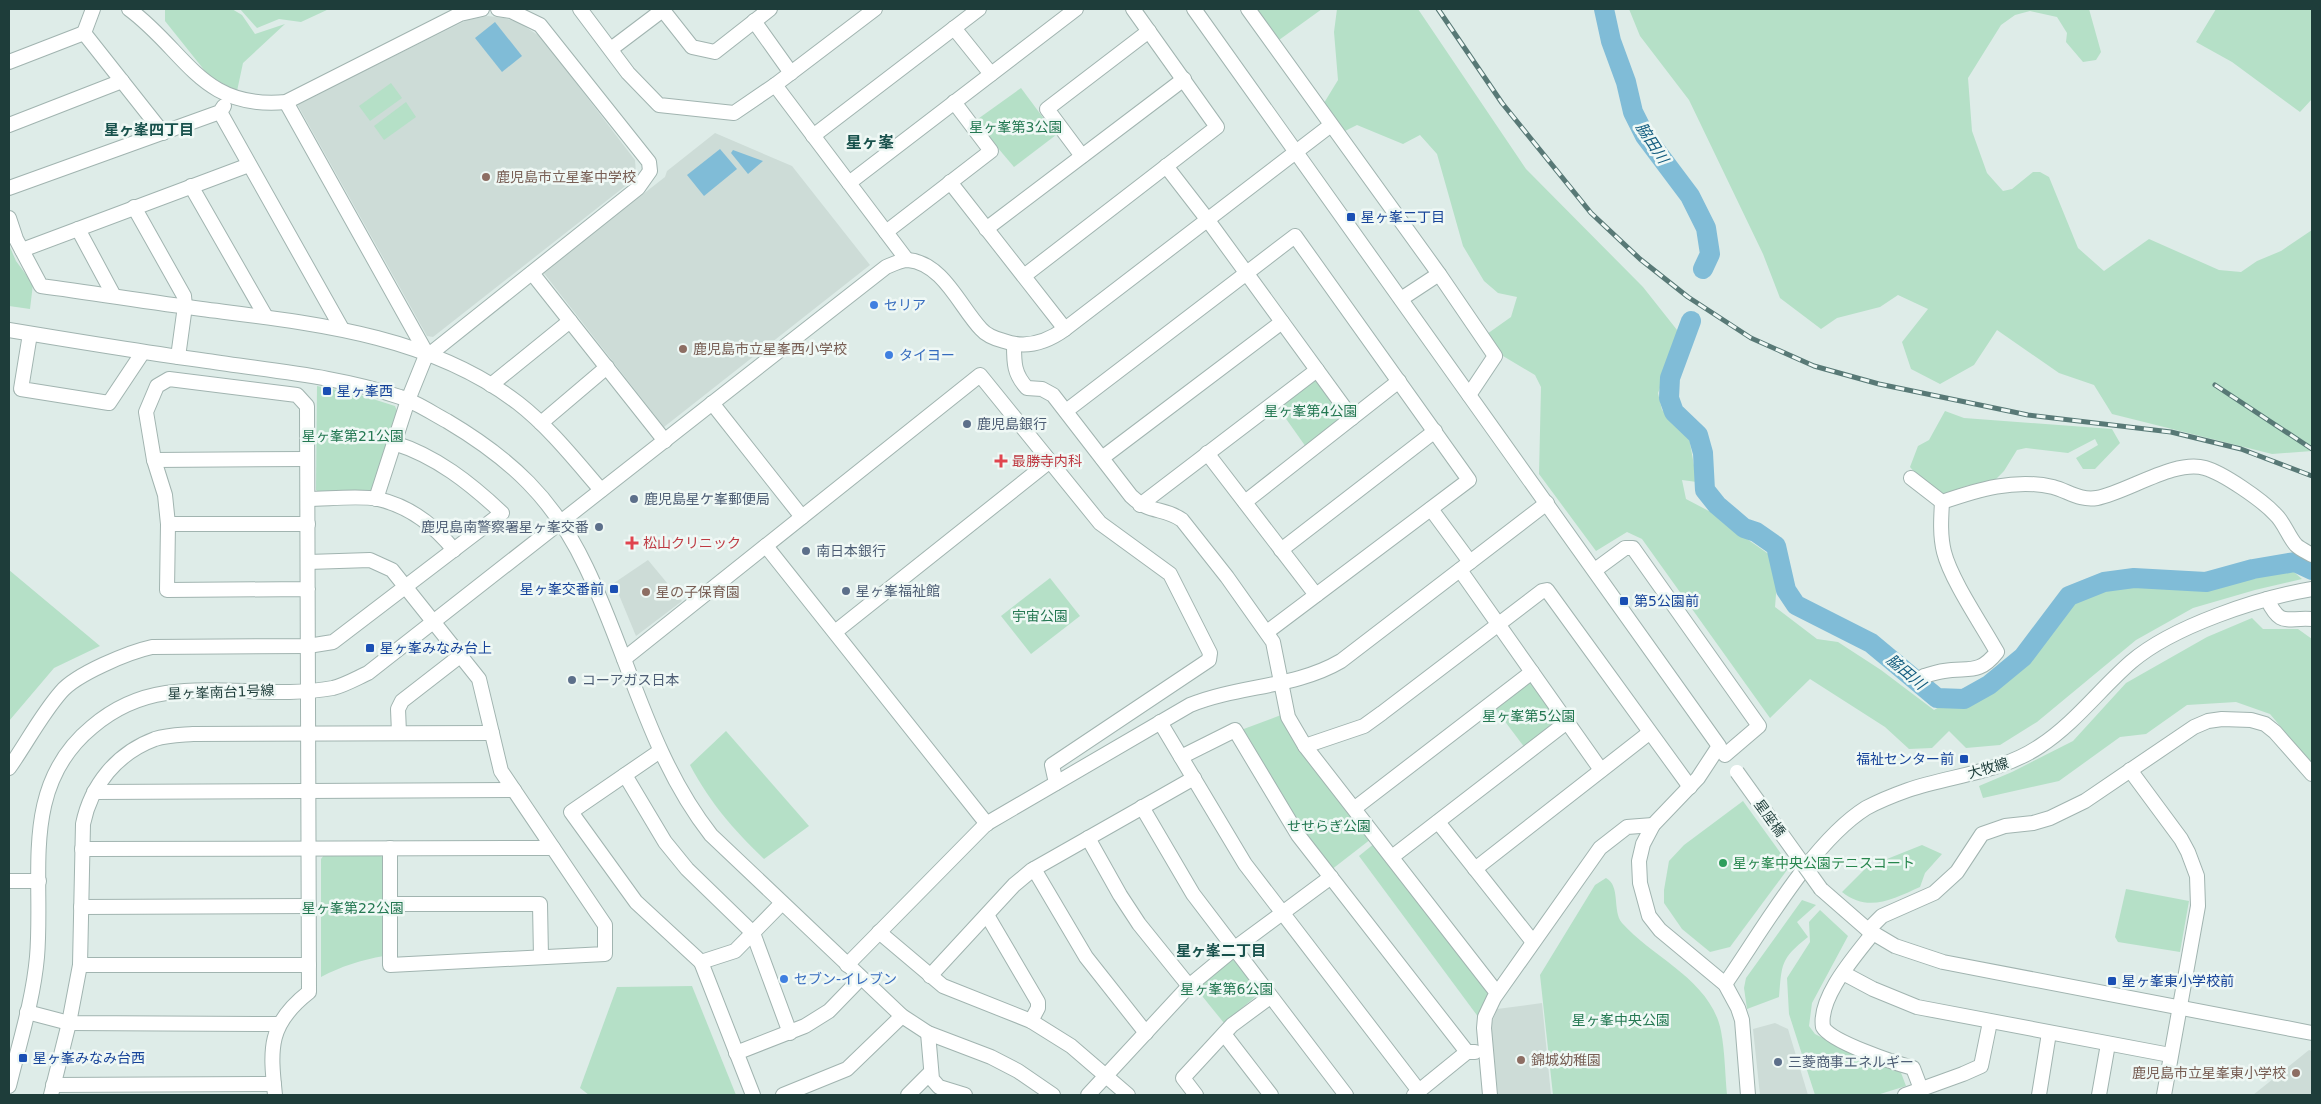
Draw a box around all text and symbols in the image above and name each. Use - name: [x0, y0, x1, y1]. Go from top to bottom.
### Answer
- park label: 星ヶ峯第3公園: [970, 119, 1062, 135]
- water label: 脇田川: [1632, 119, 1673, 168]
- district label: 星ヶ峯四丁目: [104, 121, 194, 139]
- district label: 星ヶ峯: [846, 133, 894, 152]
- place label: 鹿児島市立星峯中学校: [496, 169, 636, 185]
- marker: 鹿児島市立星峯中学校: [480, 171, 492, 183]
- place label: 星ヶ峯二丁目: [1361, 209, 1445, 225]
- marker: 星ヶ峯二丁目: [1345, 211, 1357, 223]
- place label: セリア: [884, 297, 926, 313]
- marker: セリア: [868, 299, 880, 311]
- place label: 鹿児島市立星峯西小学校: [693, 341, 847, 357]
- marker: 鹿児島市立星峯西小学校: [677, 343, 689, 355]
- place label: タイヨー: [899, 347, 955, 363]
- marker: タイヨー: [883, 349, 895, 361]
- place label: 星ヶ峯西: [337, 383, 393, 399]
- marker: 星ヶ峯西: [321, 385, 333, 397]
- park label: 星ヶ峯第4公園: [1265, 403, 1357, 419]
- place label: 鹿児島銀行: [977, 416, 1047, 432]
- marker: 鹿児島銀行: [961, 418, 973, 430]
- park label: 星ヶ峯第21公園: [302, 428, 404, 444]
- place label: 最勝寺内科: [1012, 453, 1082, 469]
- marker: 最勝寺内科: [994, 454, 1008, 468]
- place label: 鹿児島星ケ峯郵便局: [644, 491, 770, 507]
- marker: 鹿児島星ケ峯郵便局: [628, 493, 640, 505]
- place label: 鹿児島南警察署星ヶ峯交番: [421, 519, 589, 535]
- marker: 鹿児島南警察署星ヶ峯交番: [593, 521, 605, 533]
- place label: 松山クリニック: [643, 535, 741, 551]
- marker: 松山クリニック: [625, 536, 639, 550]
- place label: 南日本銀行: [816, 543, 886, 559]
- marker: 南日本銀行: [800, 545, 812, 557]
- place label: 星ヶ峯交番前: [520, 581, 604, 597]
- marker: 星ヶ峯交番前: [608, 583, 620, 595]
- place label: 星ヶ峯福祉館: [856, 583, 940, 599]
- place label: 星の子保育園: [656, 584, 740, 600]
- marker: 星ヶ峯福祉館: [840, 585, 852, 597]
- marker: 星の子保育園: [640, 586, 652, 598]
- place label: 第5公園前: [1634, 593, 1699, 609]
- marker: 第5公園前: [1618, 595, 1630, 607]
- park label: 宇宙公園: [1012, 608, 1068, 624]
- place label: 星ヶ峯みなみ台上: [380, 640, 492, 656]
- marker: 星ヶ峯みなみ台上: [364, 642, 376, 654]
- water label: 脇田川: [1883, 651, 1931, 695]
- place label: コーアガス日本: [582, 672, 679, 688]
- marker: コーアガス日本: [566, 674, 578, 686]
- street label: 星ヶ峯南台1号線: [167, 682, 275, 702]
- park label: 星ヶ峯第5公園: [1483, 708, 1575, 724]
- place label: 福祉センター前: [1856, 751, 1954, 767]
- marker: 福祉センター前: [1958, 753, 1970, 765]
- street label: 大牧線: [1966, 755, 2010, 781]
- street label: 星座橋: [1751, 796, 1789, 840]
- park label: せせらぎ公園: [1287, 818, 1371, 834]
- place label: 星ヶ峯中央公園テニスコート: [1733, 855, 1915, 871]
- marker: 星ヶ峯中央公園テニスコート: [1717, 857, 1729, 869]
- park label: 星ヶ峯第22公園: [302, 900, 404, 916]
- district label: 星ヶ峯二丁目: [1176, 942, 1266, 960]
- place label: セブン-イレブン: [794, 971, 897, 987]
- marker: セブン-イレブン: [778, 973, 790, 985]
- place label: 星ヶ峯東小学校前: [2122, 973, 2234, 989]
- marker: 星ヶ峯東小学校前: [2106, 975, 2118, 987]
- park label: 星ヶ峯第6公園: [1181, 981, 1273, 997]
- park label: 星ヶ峯中央公園: [1572, 1012, 1670, 1028]
- place label: 星ヶ峯みなみ台西: [33, 1050, 145, 1066]
- marker: 星ヶ峯みなみ台西: [17, 1052, 29, 1064]
- place label: 錦城幼稚園: [1531, 1052, 1601, 1068]
- marker: 錦城幼稚園: [1515, 1054, 1527, 1066]
- place label: 三菱商事エネルギー: [1788, 1054, 1914, 1070]
- marker: 三菱商事エネルギー: [1772, 1056, 1784, 1068]
- place label: 鹿児島市立星峯東小学校: [2132, 1065, 2286, 1081]
- marker: 鹿児島市立星峯東小学校: [2290, 1067, 2302, 1079]

